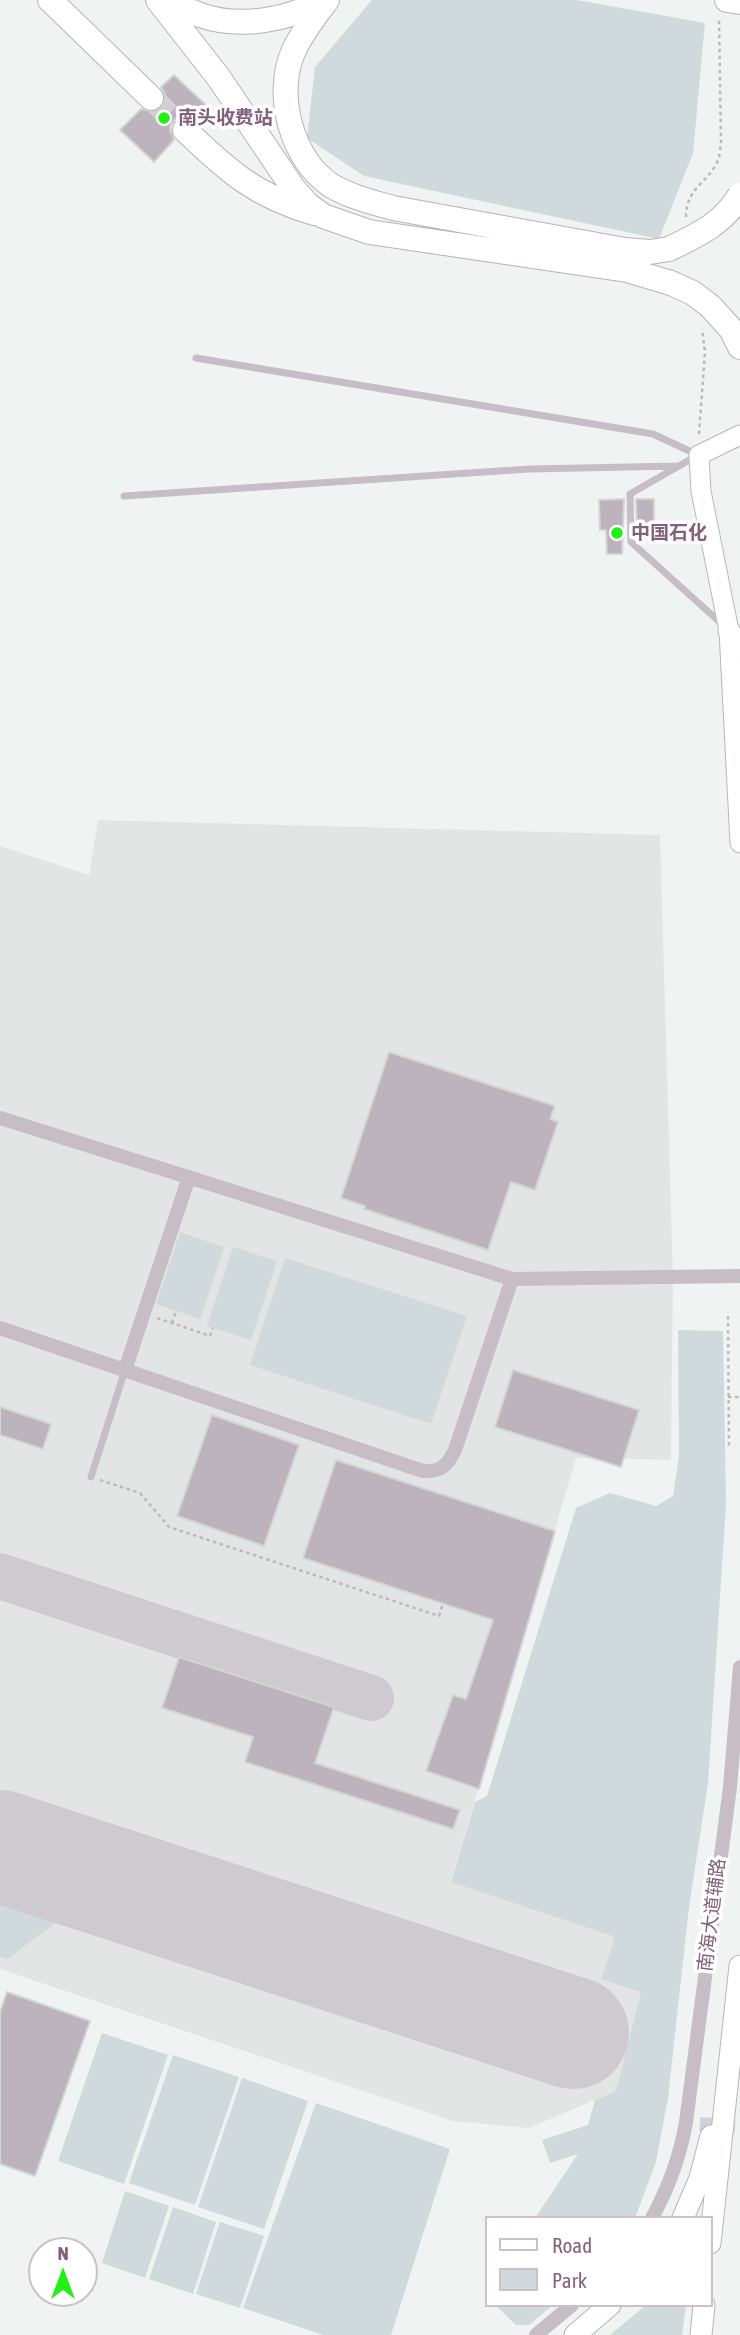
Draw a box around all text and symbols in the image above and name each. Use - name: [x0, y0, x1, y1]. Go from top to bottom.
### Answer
- place label: 南头收费站: [178, 107, 273, 129]
- marker: 南头收费站: [156, 110, 172, 126]
- place label: 中国石化: [631, 522, 707, 544]
- marker: 中国石化: [609, 525, 625, 541]
- street label: 南海大道辅路: [694, 1857, 730, 1973]
- legend: [484, 2216, 712, 2307]
- text: Road: [552, 2233, 592, 2257]
- north arrow: [28, 2237, 98, 2307]
- text: N: [57, 2242, 69, 2264]
- text: Park: [552, 2268, 587, 2292]

